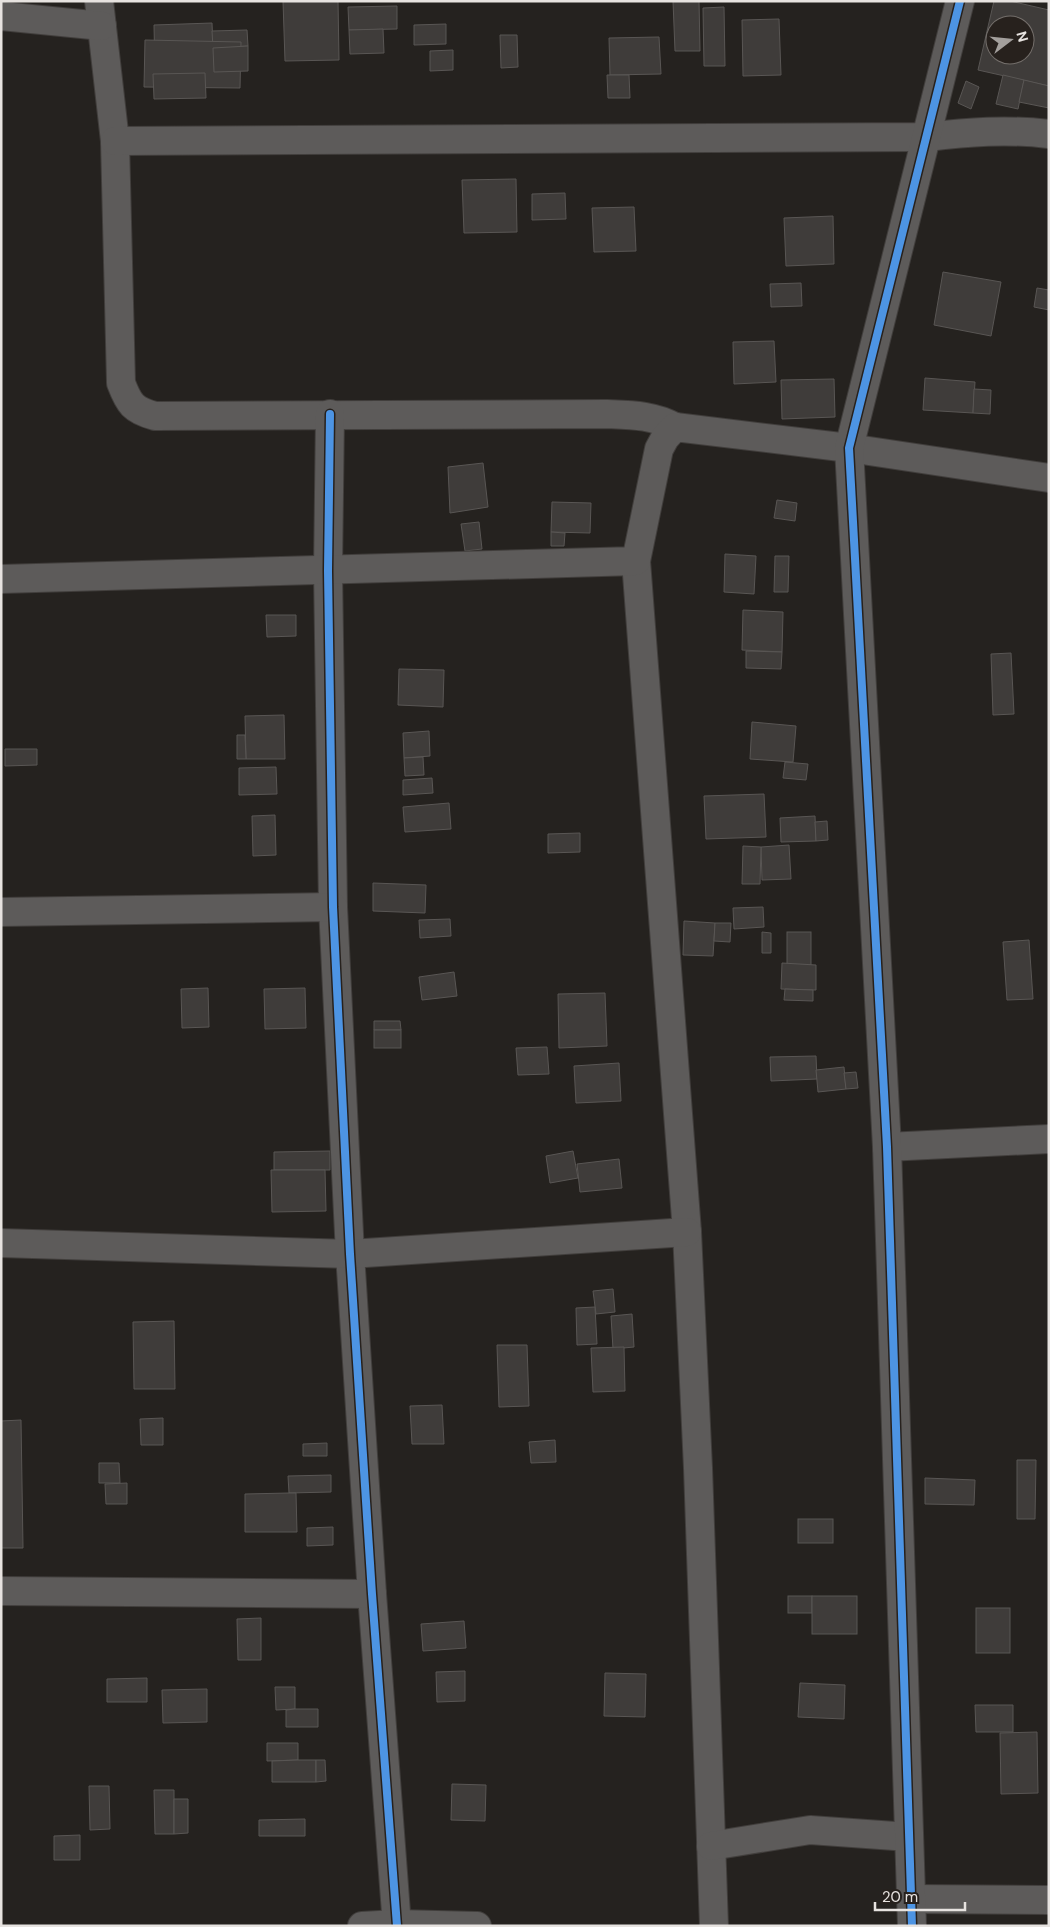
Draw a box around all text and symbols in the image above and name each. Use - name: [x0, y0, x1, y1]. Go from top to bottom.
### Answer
- north arrow: [985, 15, 1035, 65]
- text: N: [1012, 29, 1033, 44]
- scale bar: [875, 1880, 965, 1912]
- text: 20 m: [882, 1887, 918, 1907]

